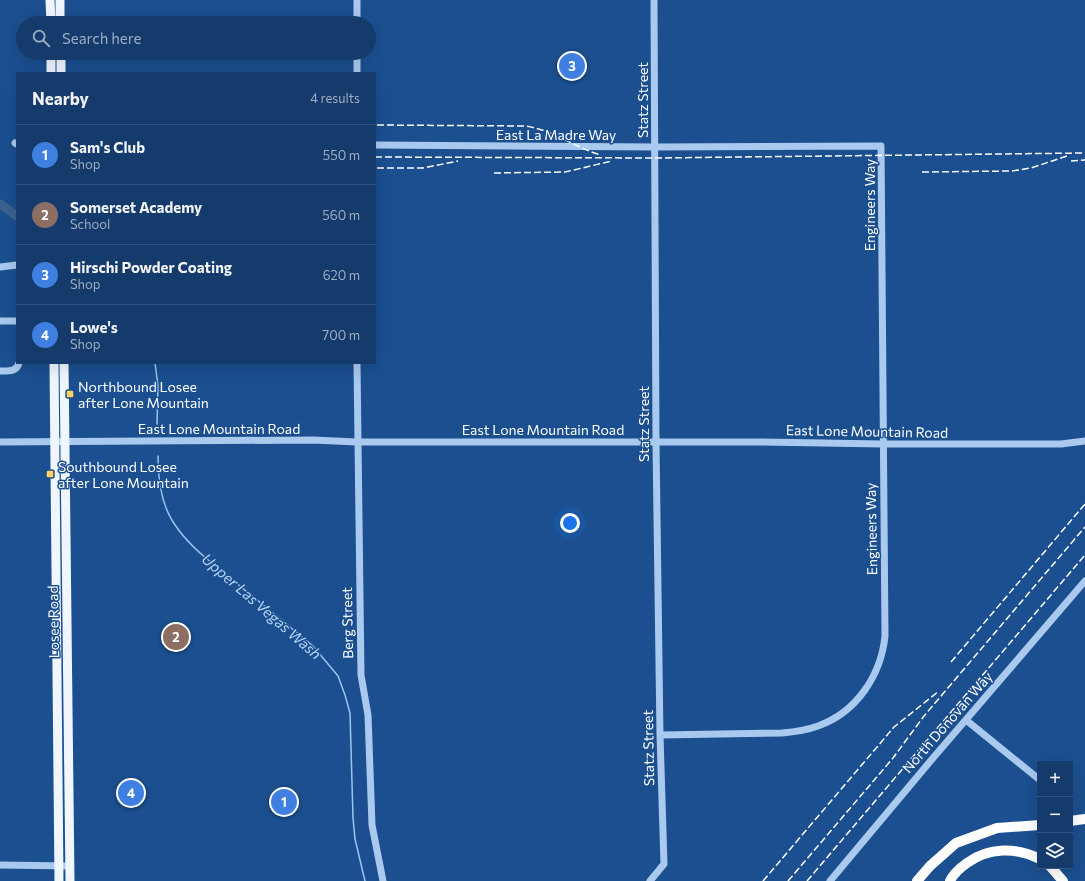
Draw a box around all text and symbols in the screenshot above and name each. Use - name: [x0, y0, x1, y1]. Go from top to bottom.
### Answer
- search box: [16, 16, 376, 60]
- icon: search: [30, 27, 52, 49]
- text: Search here: [62, 29, 141, 47]
- pin: 3: [559, 51, 585, 81]
- street label: Statz Street: [634, 62, 651, 138]
- text: Nearby: [32, 88, 89, 109]
- text: 4 results: [310, 90, 360, 106]
- street label: East La Madre Way: [496, 126, 616, 143]
- text: Sam's Club: [70, 138, 145, 156]
- text: 1: [42, 147, 48, 163]
- text: 550 m: [323, 147, 360, 163]
- text: Shop: [70, 156, 101, 172]
- street label: Engineers Way: [861, 159, 878, 251]
- text: Somerset Academy: [70, 198, 202, 216]
- text: 2: [41, 207, 49, 223]
- text: 560 m: [322, 207, 360, 223]
- text: School: [70, 216, 110, 232]
- text: Hirschi Powder Coating: [70, 258, 232, 276]
- text: 3: [41, 267, 49, 283]
- text: 620 m: [323, 267, 360, 283]
- text: Shop: [70, 276, 101, 292]
- text: Lowe's: [70, 318, 118, 336]
- text: 4: [41, 327, 49, 343]
- text: 700 m: [322, 327, 360, 343]
- text: Shop: [70, 336, 101, 352]
- place label: Northbound Losee after Lone Mountain: [78, 378, 209, 411]
- street label: Statz Street: [635, 386, 652, 462]
- marker: Northbound Losee after Lone Mountain: [65, 389, 75, 399]
- street label: East Lone Mountain Road: [138, 420, 300, 437]
- street label: East Lone Mountain Road: [462, 421, 624, 438]
- street label: East Lone Mountain Road: [786, 421, 948, 441]
- place label: Southbound Losee after Lone Mountain: [58, 458, 189, 491]
- marker: Southbound Losee after Lone Mountain: [45, 469, 55, 479]
- street label: Engineers Way: [862, 483, 880, 575]
- your location: [560, 513, 580, 533]
- water label: Upper Las Vegas Wash: [199, 549, 325, 663]
- street label: Losee Road: [44, 585, 62, 659]
- street label: Berg Street: [338, 587, 356, 659]
- pin: 2: [163, 622, 189, 652]
- street label: North Donovan Way: [898, 668, 996, 776]
- street label: Statz Street: [639, 710, 657, 786]
- map controls: [1037, 761, 1073, 869]
- button: +: [1037, 761, 1073, 797]
- pin: 4: [118, 778, 144, 808]
- pin: 1: [271, 787, 297, 817]
- button: −: [1037, 797, 1073, 833]
- button: layers: [1037, 833, 1073, 869]

